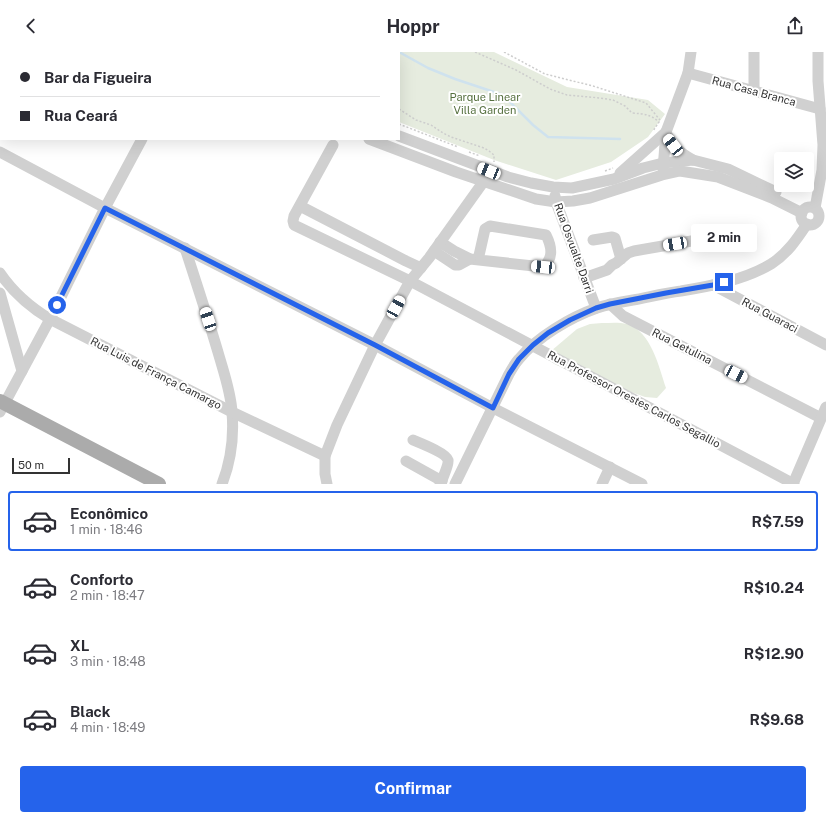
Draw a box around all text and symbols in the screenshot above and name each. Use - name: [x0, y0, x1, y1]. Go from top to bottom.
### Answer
- icon: back: [20, 15, 42, 37]
- icon: share: [784, 15, 806, 37]
- text: Hoppr: [386, 16, 440, 37]
- text: Bar da Figueira: [44, 69, 152, 86]
- street label: Rua Casa Branca: [711, 74, 797, 108]
- park label: Parque Linear Villa Garden: [450, 91, 521, 116]
- text: Rua Ceará: [44, 107, 118, 124]
- car: [661, 132, 685, 158]
- map controls: [774, 152, 814, 192]
- button: layers: [774, 152, 814, 192]
- car: [476, 161, 502, 181]
- street label: Rua Osvualte Darri: [552, 201, 596, 295]
- callout: 2 min: [691, 224, 757, 252]
- text: 2 min: [707, 230, 741, 245]
- car: [662, 236, 688, 252]
- car: [530, 260, 556, 274]
- route end: [715, 273, 733, 291]
- car: [385, 294, 407, 320]
- street label: Rua Guaraci: [740, 295, 800, 335]
- route start: [48, 296, 66, 314]
- car: [199, 306, 217, 332]
- street label: Rua Getulina: [650, 326, 714, 366]
- street label: Rua Luis de França Camargo: [88, 335, 224, 412]
- street label: Rua Professor Orestes Carlos Segallio: [546, 348, 722, 450]
- car: [723, 363, 749, 385]
- scale bar: [12, 456, 70, 475]
- text: 50 m: [18, 459, 44, 471]
- icon: car: [22, 503, 58, 539]
- text: Econômico: [70, 505, 148, 522]
- text: R$7.59: [752, 513, 804, 530]
- text: 1 min · 18:46: [70, 522, 143, 537]
- icon: car: [22, 569, 58, 605]
- text: Conforto: [70, 571, 133, 588]
- text: R$10.24: [744, 579, 804, 596]
- text: 2 min · 18:47: [70, 588, 145, 603]
- icon: car: [22, 635, 58, 671]
- text: XL: [70, 637, 89, 654]
- text: R$12.90: [744, 645, 804, 662]
- text: 3 min · 18:48: [70, 654, 146, 669]
- icon: car: [22, 701, 58, 737]
- text: Black: [70, 703, 110, 720]
- text: R$9.68: [749, 711, 804, 728]
- text: 4 min · 18:49: [70, 720, 145, 735]
- button: Confirmar: [20, 766, 806, 812]

